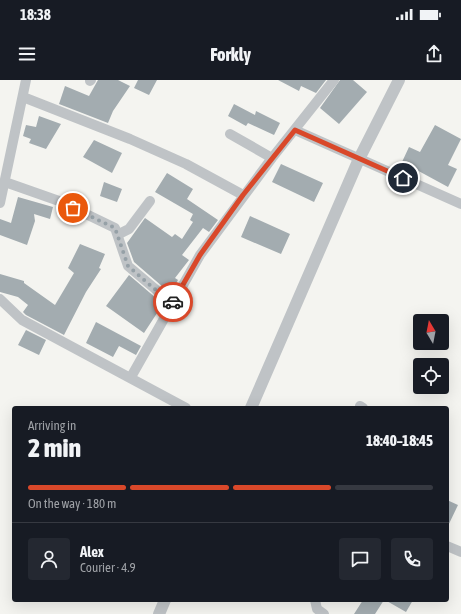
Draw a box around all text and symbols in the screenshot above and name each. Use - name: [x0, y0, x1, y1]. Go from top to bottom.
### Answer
- text: 18:38: [20, 6, 51, 23]
- icon: menu: [16, 43, 38, 65]
- icon: share: [423, 43, 445, 65]
- text: Forkly: [210, 44, 251, 65]
- pin: [386, 161, 420, 195]
- icon: home: [392, 167, 414, 189]
- pin: [56, 191, 90, 225]
- icon: bag: [62, 197, 84, 219]
- courier: [153, 282, 193, 322]
- icon: car: [162, 291, 184, 313]
- north arrow: [413, 314, 449, 350]
- map controls: [413, 314, 449, 394]
- button: locate: [413, 358, 449, 394]
- text: Arriving in: [28, 418, 76, 433]
- text: 18:40–18:45: [366, 432, 433, 449]
- text: 2 min: [28, 433, 81, 463]
- text: On the way · 180 m: [28, 496, 116, 511]
- button: person: [28, 538, 70, 580]
- button: chat: [339, 538, 381, 580]
- button: phone: [391, 538, 433, 580]
- text: Alex: [80, 543, 104, 560]
- text: Courier · 4.9: [80, 560, 136, 575]

